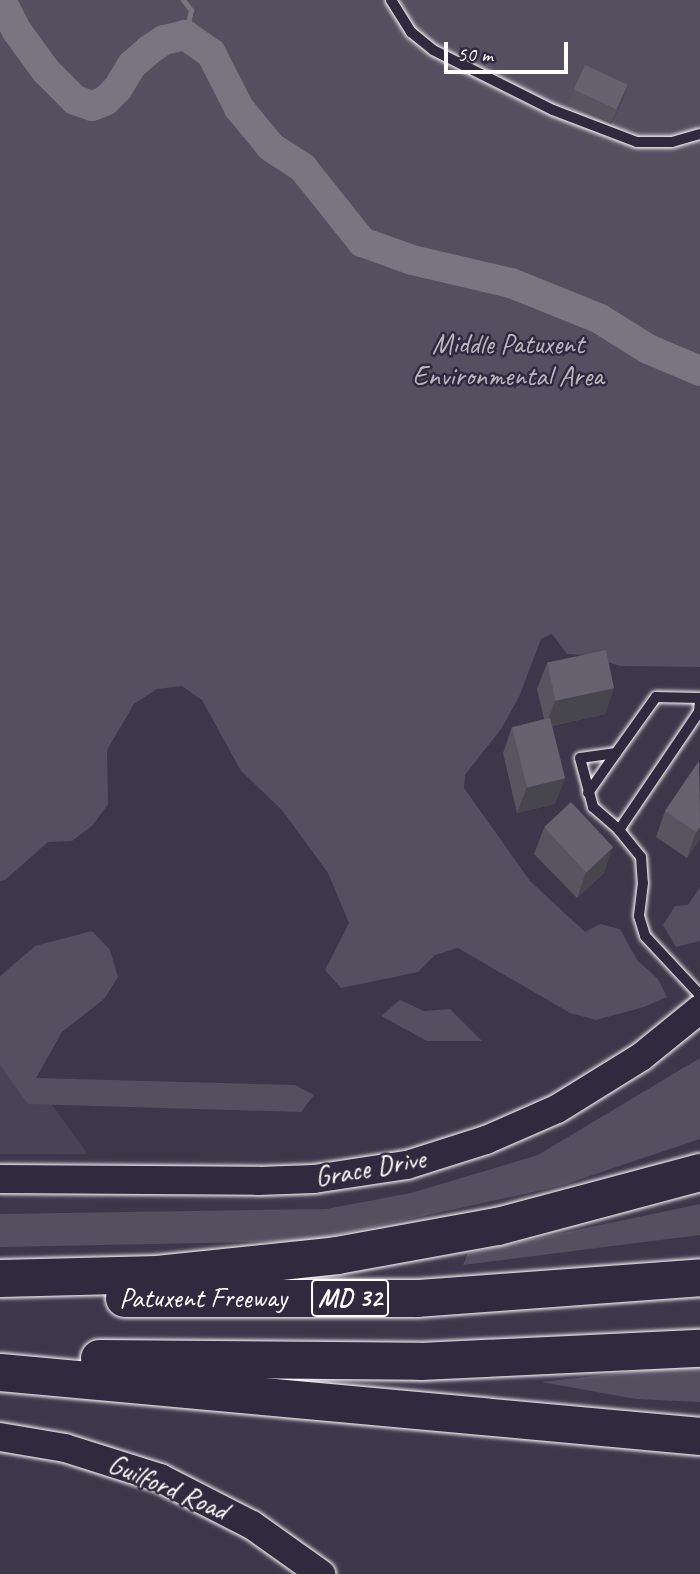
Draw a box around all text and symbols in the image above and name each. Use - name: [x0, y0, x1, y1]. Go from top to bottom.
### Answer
- scale bar: [448, 28, 572, 72]
- text: 50 m: [457, 41, 493, 67]
- park label: Middle Patuxent Environmental Area: [413, 327, 603, 393]
- street label: Grace Drive: [312, 1142, 428, 1194]
- road number: MD 32: [310, 1275, 390, 1320]
- street label: Patuxent Freeway: [119, 1281, 287, 1315]
- street label: Guilford Road: [103, 1447, 233, 1527]

